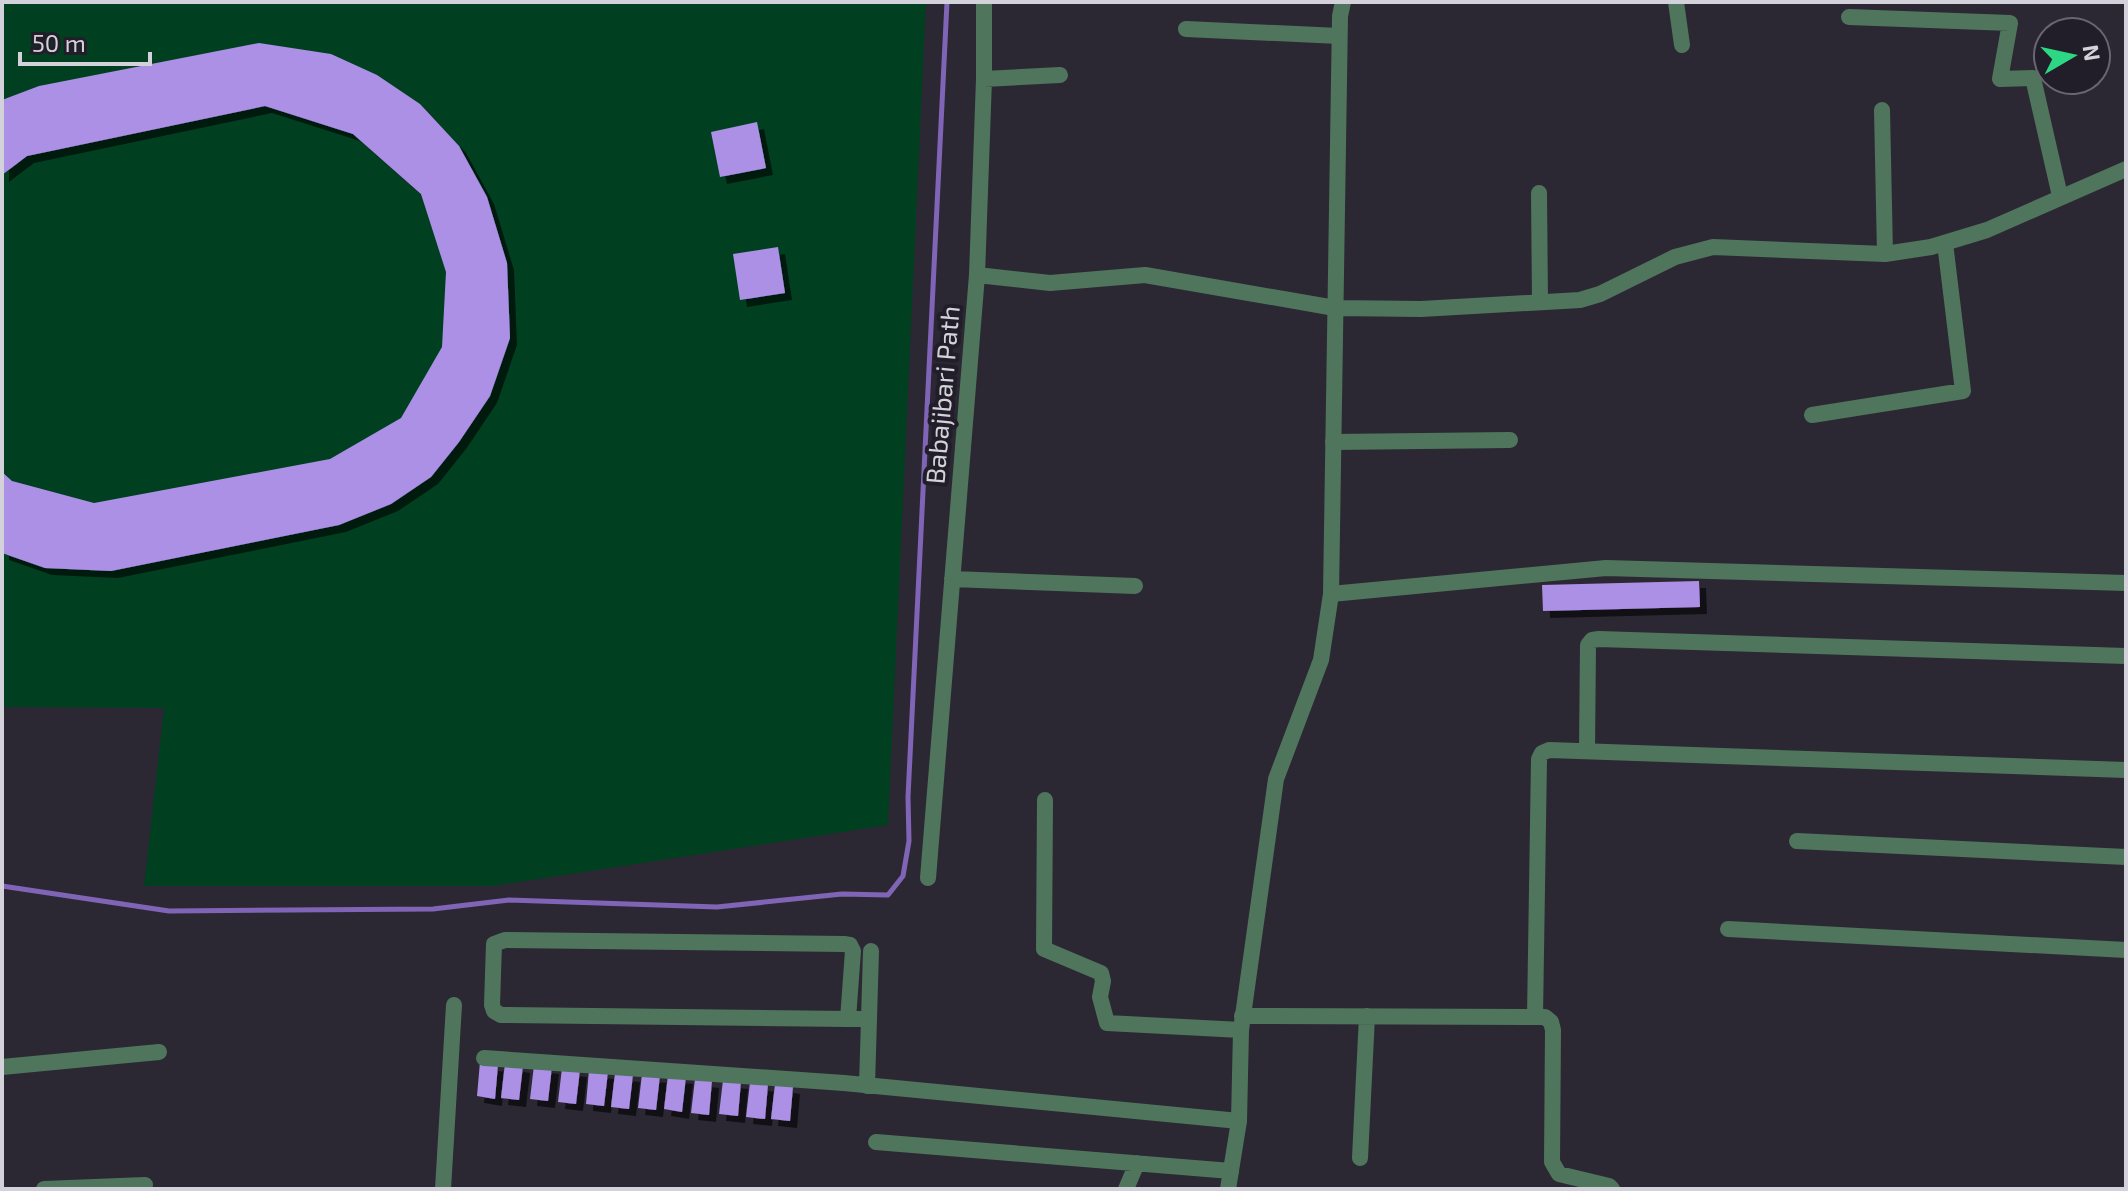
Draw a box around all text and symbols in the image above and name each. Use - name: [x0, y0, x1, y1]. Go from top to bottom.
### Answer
- scale bar: [20, 16, 150, 66]
- north arrow: [2032, 16, 2112, 96]
- text: 50 m: [32, 28, 86, 57]
- text: N: [2079, 43, 2107, 63]
- street label: Babajibari Path: [918, 304, 965, 485]

